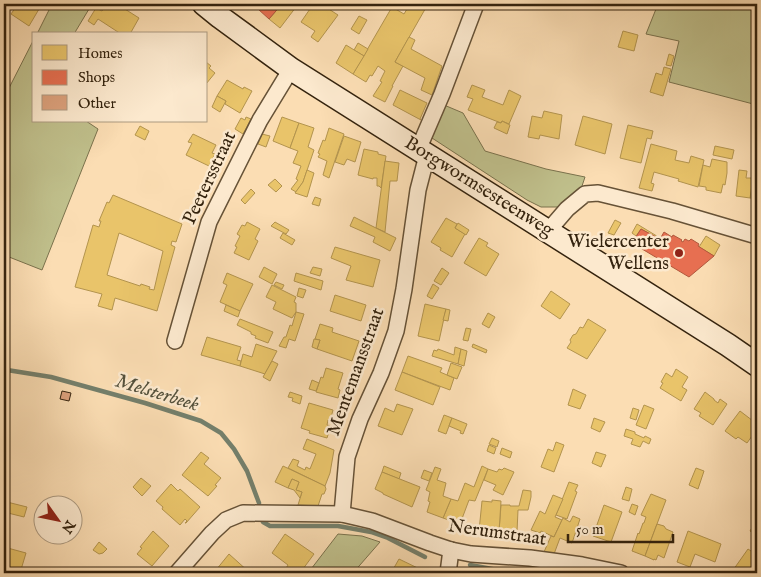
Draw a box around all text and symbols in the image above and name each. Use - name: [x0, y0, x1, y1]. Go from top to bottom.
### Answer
- legend: [32, 32, 208, 122]
- text: Homes: [78, 44, 122, 63]
- text: Shops: [78, 68, 115, 87]
- text: Other: [78, 94, 116, 113]
- street label: Peetersstraat: [178, 127, 242, 228]
- street label: Borgwormsesteenweg: [400, 131, 559, 243]
- place label: Wielercenter Wellens: [567, 230, 669, 276]
- marker: Wielercenter Wellens: [673, 247, 685, 259]
- street label: Mentemansstraat: [322, 304, 390, 439]
- water label: Melsterbeek: [112, 368, 202, 418]
- north arrow: [32, 494, 82, 544]
- scale bar: [568, 512, 674, 544]
- street label: Nerumstraat: [446, 514, 548, 552]
- text: N: [57, 516, 79, 537]
- text: 50 m: [576, 520, 604, 539]

